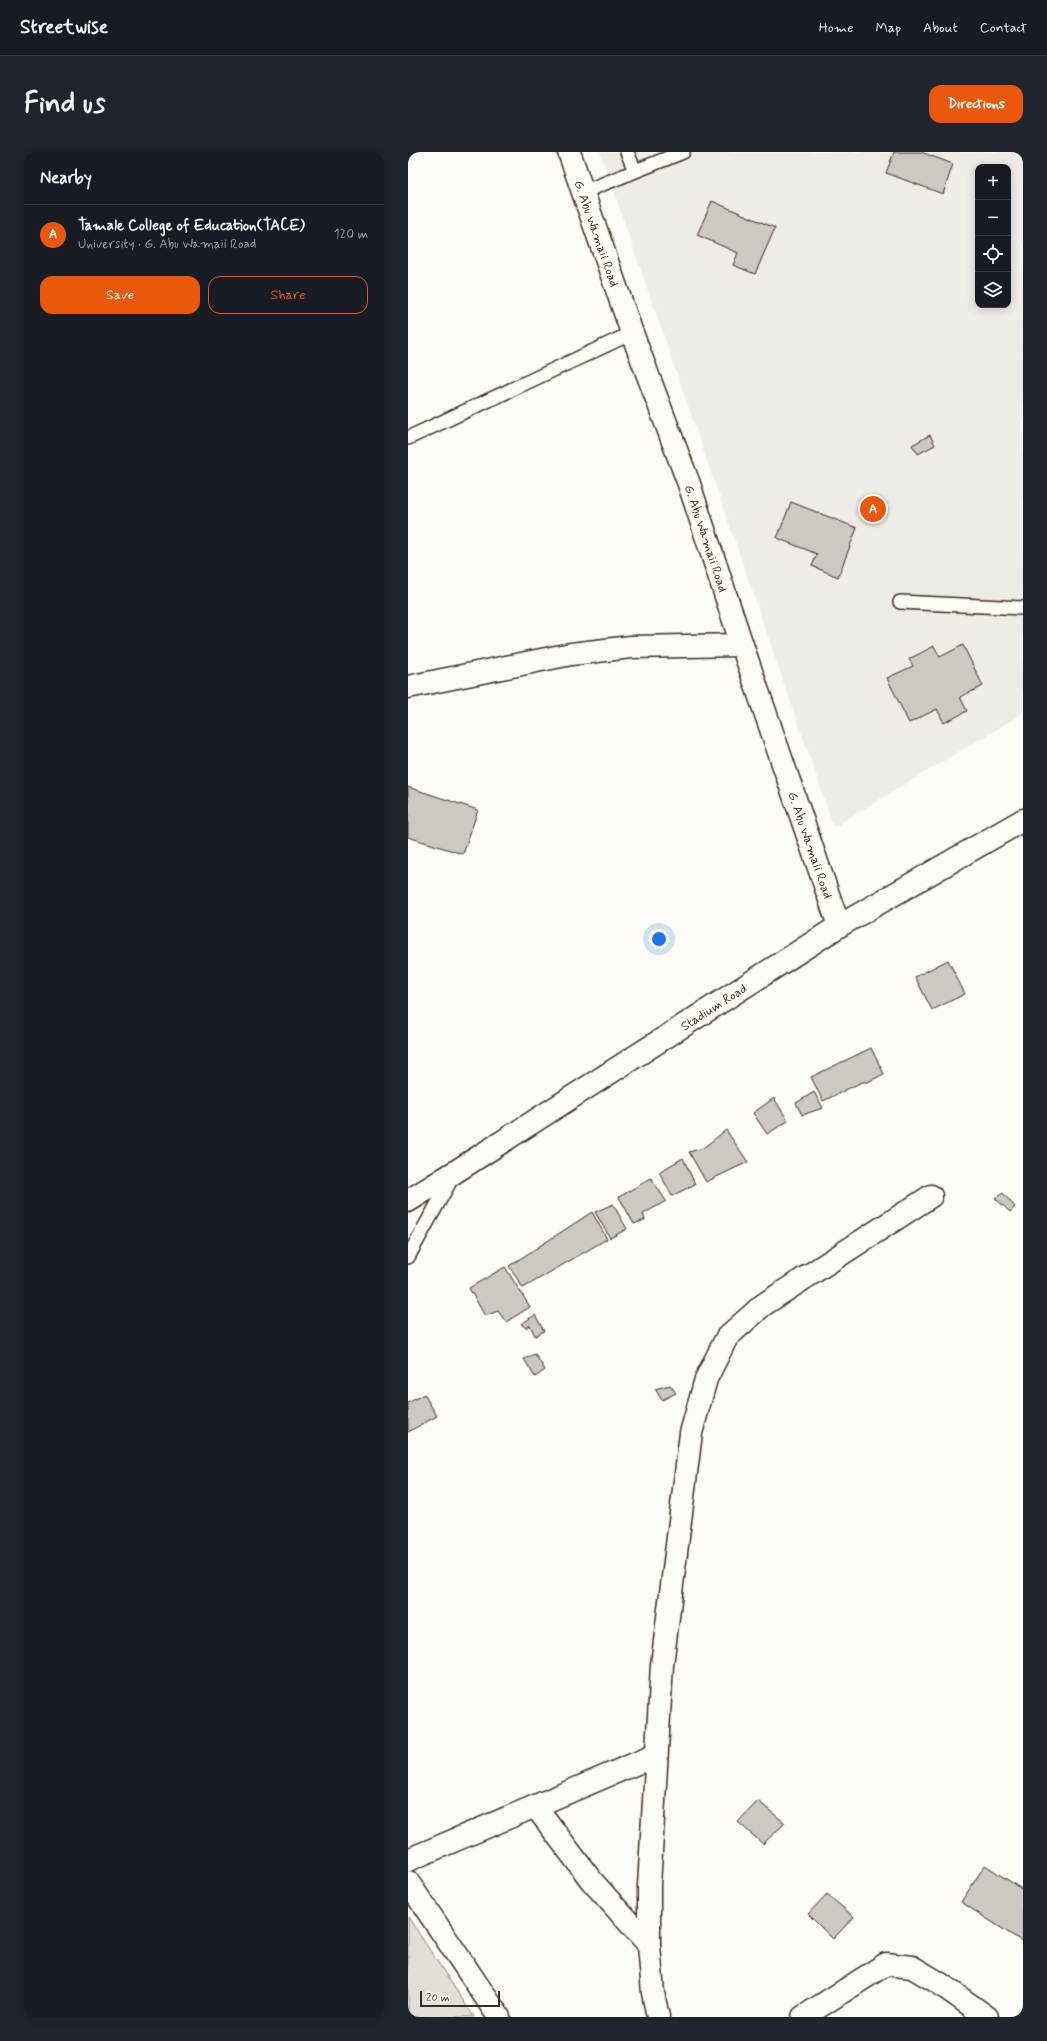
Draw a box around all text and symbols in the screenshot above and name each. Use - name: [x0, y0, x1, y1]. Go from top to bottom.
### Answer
- text: Streetwise: [20, 15, 108, 40]
- text: Home: [819, 19, 853, 37]
- text: Map: [875, 19, 901, 37]
- text: About: [923, 19, 958, 37]
- text: Contact: [980, 19, 1027, 37]
- button: Directions: [929, 85, 1023, 123]
- text: Find us: [24, 86, 105, 123]
- map controls: [975, 164, 1011, 308]
- button: +: [975, 164, 1011, 200]
- text: Nearby: [40, 167, 92, 189]
- street label: G. Abu Wamaii Road: [569, 178, 622, 289]
- button: −: [975, 200, 1011, 236]
- text: Tamale College of Education(TACE): [78, 216, 305, 236]
- text: A: [49, 226, 57, 243]
- text: 120 m: [334, 226, 368, 243]
- text: University · G. Abu Wamaii Road: [78, 236, 256, 253]
- button: locate: [975, 236, 1011, 272]
- button: layers: [975, 272, 1011, 308]
- button: Save: [40, 276, 200, 314]
- button: Share: [208, 276, 368, 314]
- street label: G. Abu Wamaii Road: [680, 483, 731, 594]
- pin: A: [860, 494, 886, 524]
- street label: G. Abu Wamaii Road: [783, 790, 836, 901]
- your location: [649, 929, 669, 949]
- street label: Stadium Road: [678, 980, 750, 1035]
- scale bar: [420, 1989, 500, 2008]
- text: 20 m: [426, 1991, 449, 2005]

